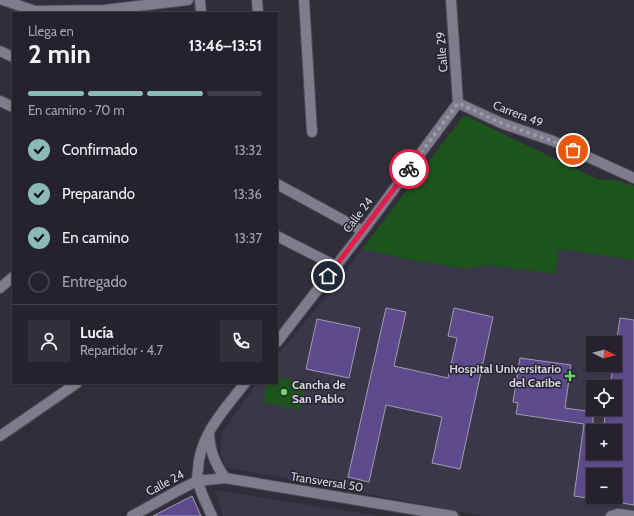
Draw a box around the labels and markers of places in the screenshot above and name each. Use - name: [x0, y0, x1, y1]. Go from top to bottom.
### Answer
- pin: [556, 133, 590, 167]
- pin: [311, 259, 345, 293]
- place label: Hospital Universitario del Caribe: [449, 361, 561, 390]
- marker: Hospital Universitario del Caribe: [564, 370, 576, 382]
- place label: Cancha de San Pablo: [292, 377, 346, 406]
- marker: Cancha de San Pablo: [279, 387, 289, 397]

